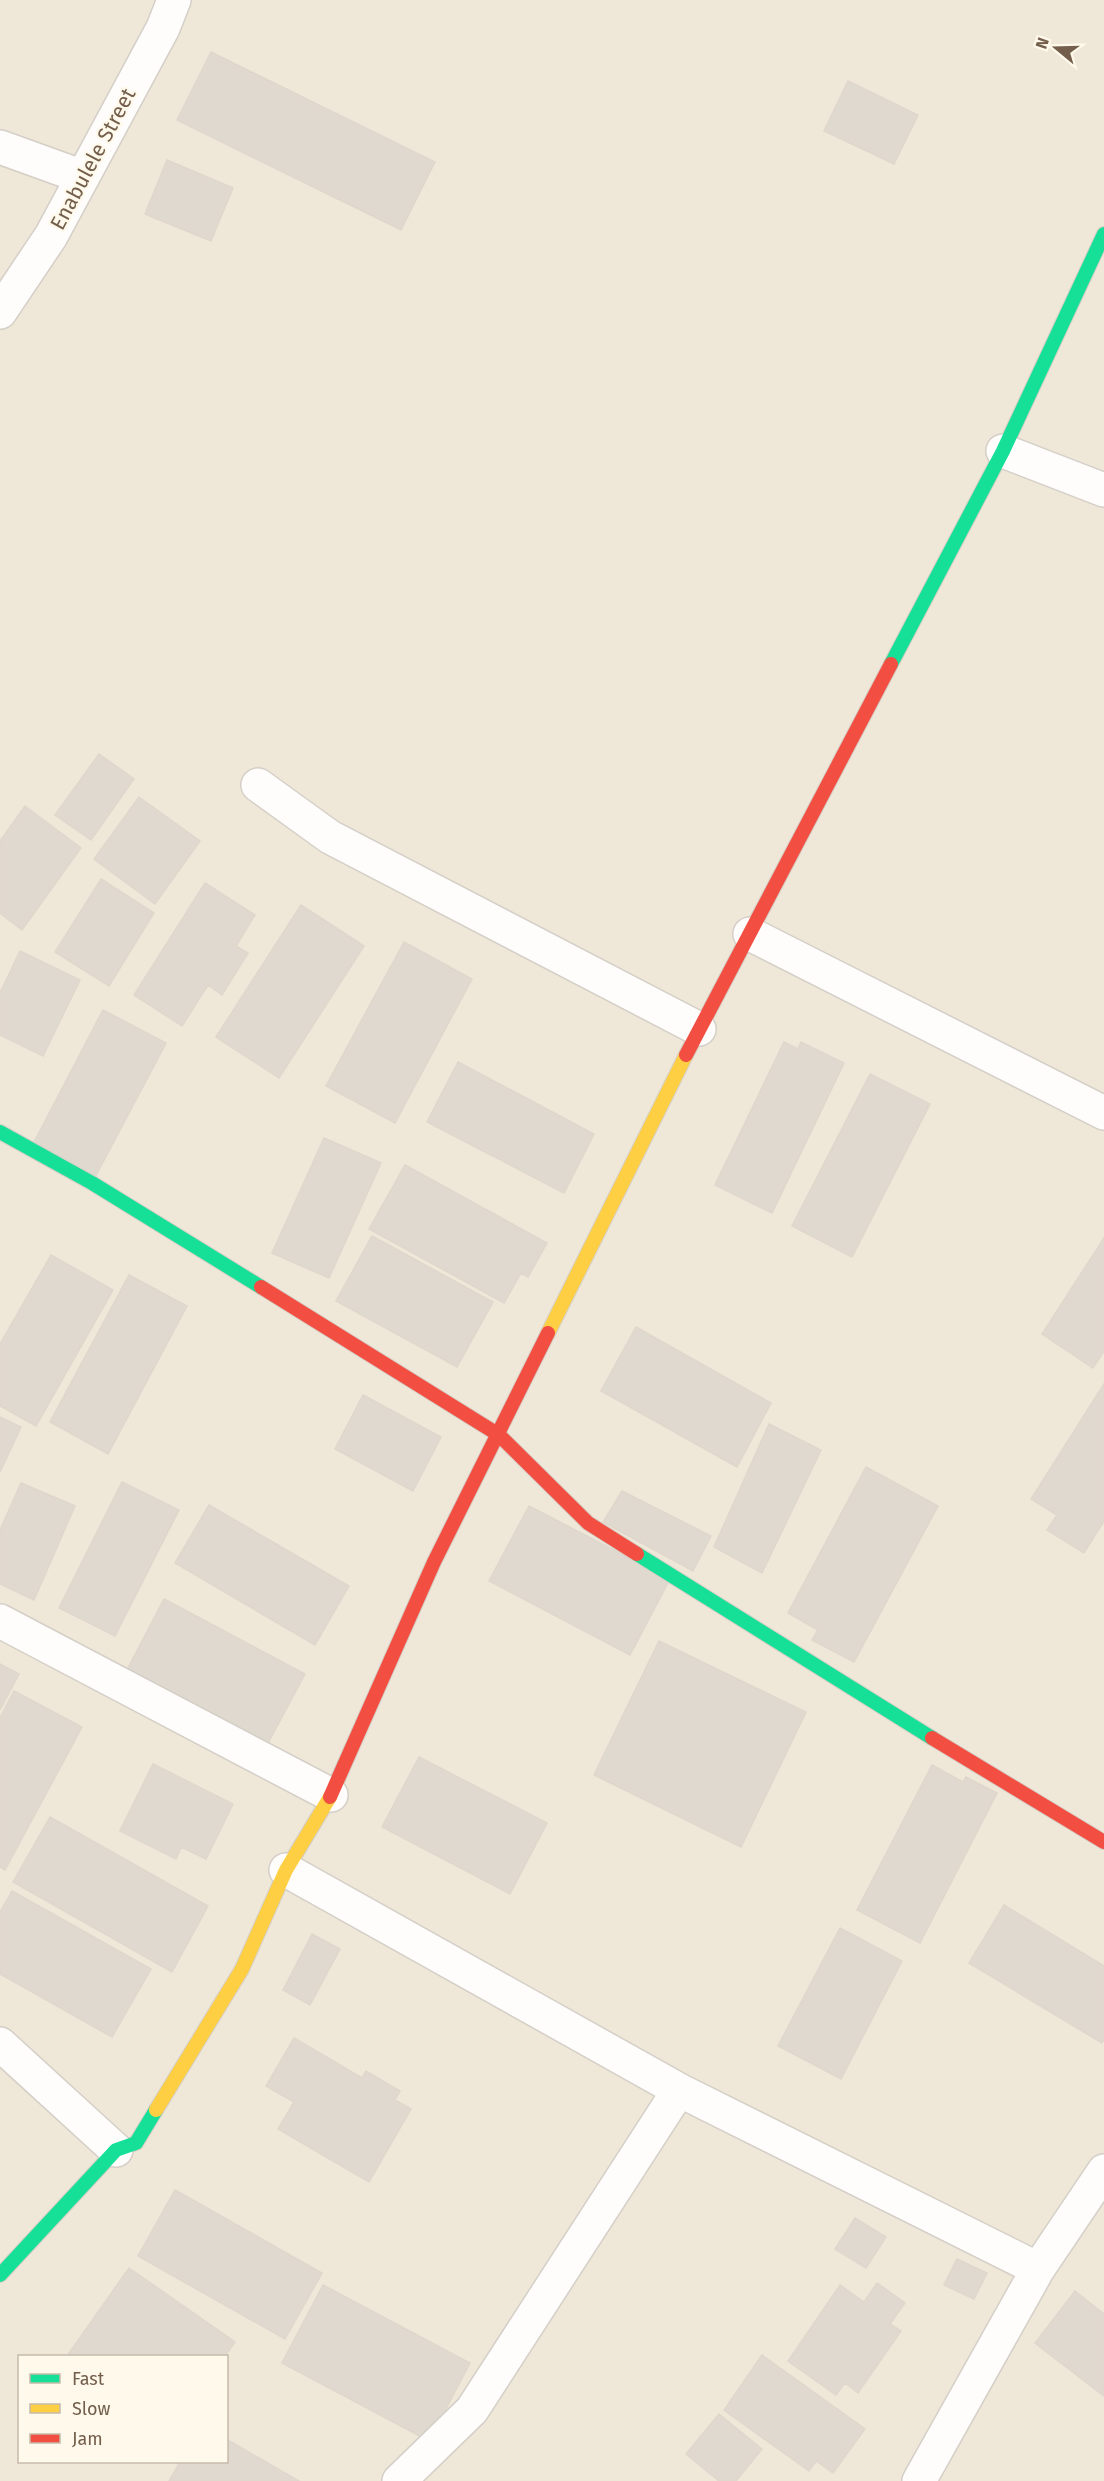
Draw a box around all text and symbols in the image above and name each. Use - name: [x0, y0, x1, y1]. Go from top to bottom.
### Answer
- north arrow: [1026, 18, 1086, 78]
- text: N: [1032, 35, 1053, 51]
- street label: Enabulele Street: [45, 83, 142, 234]
- legend: [18, 2355, 228, 2463]
- text: Fast: [72, 2368, 105, 2390]
- text: Slow: [72, 2398, 111, 2420]
- text: Jam: [72, 2428, 103, 2450]

